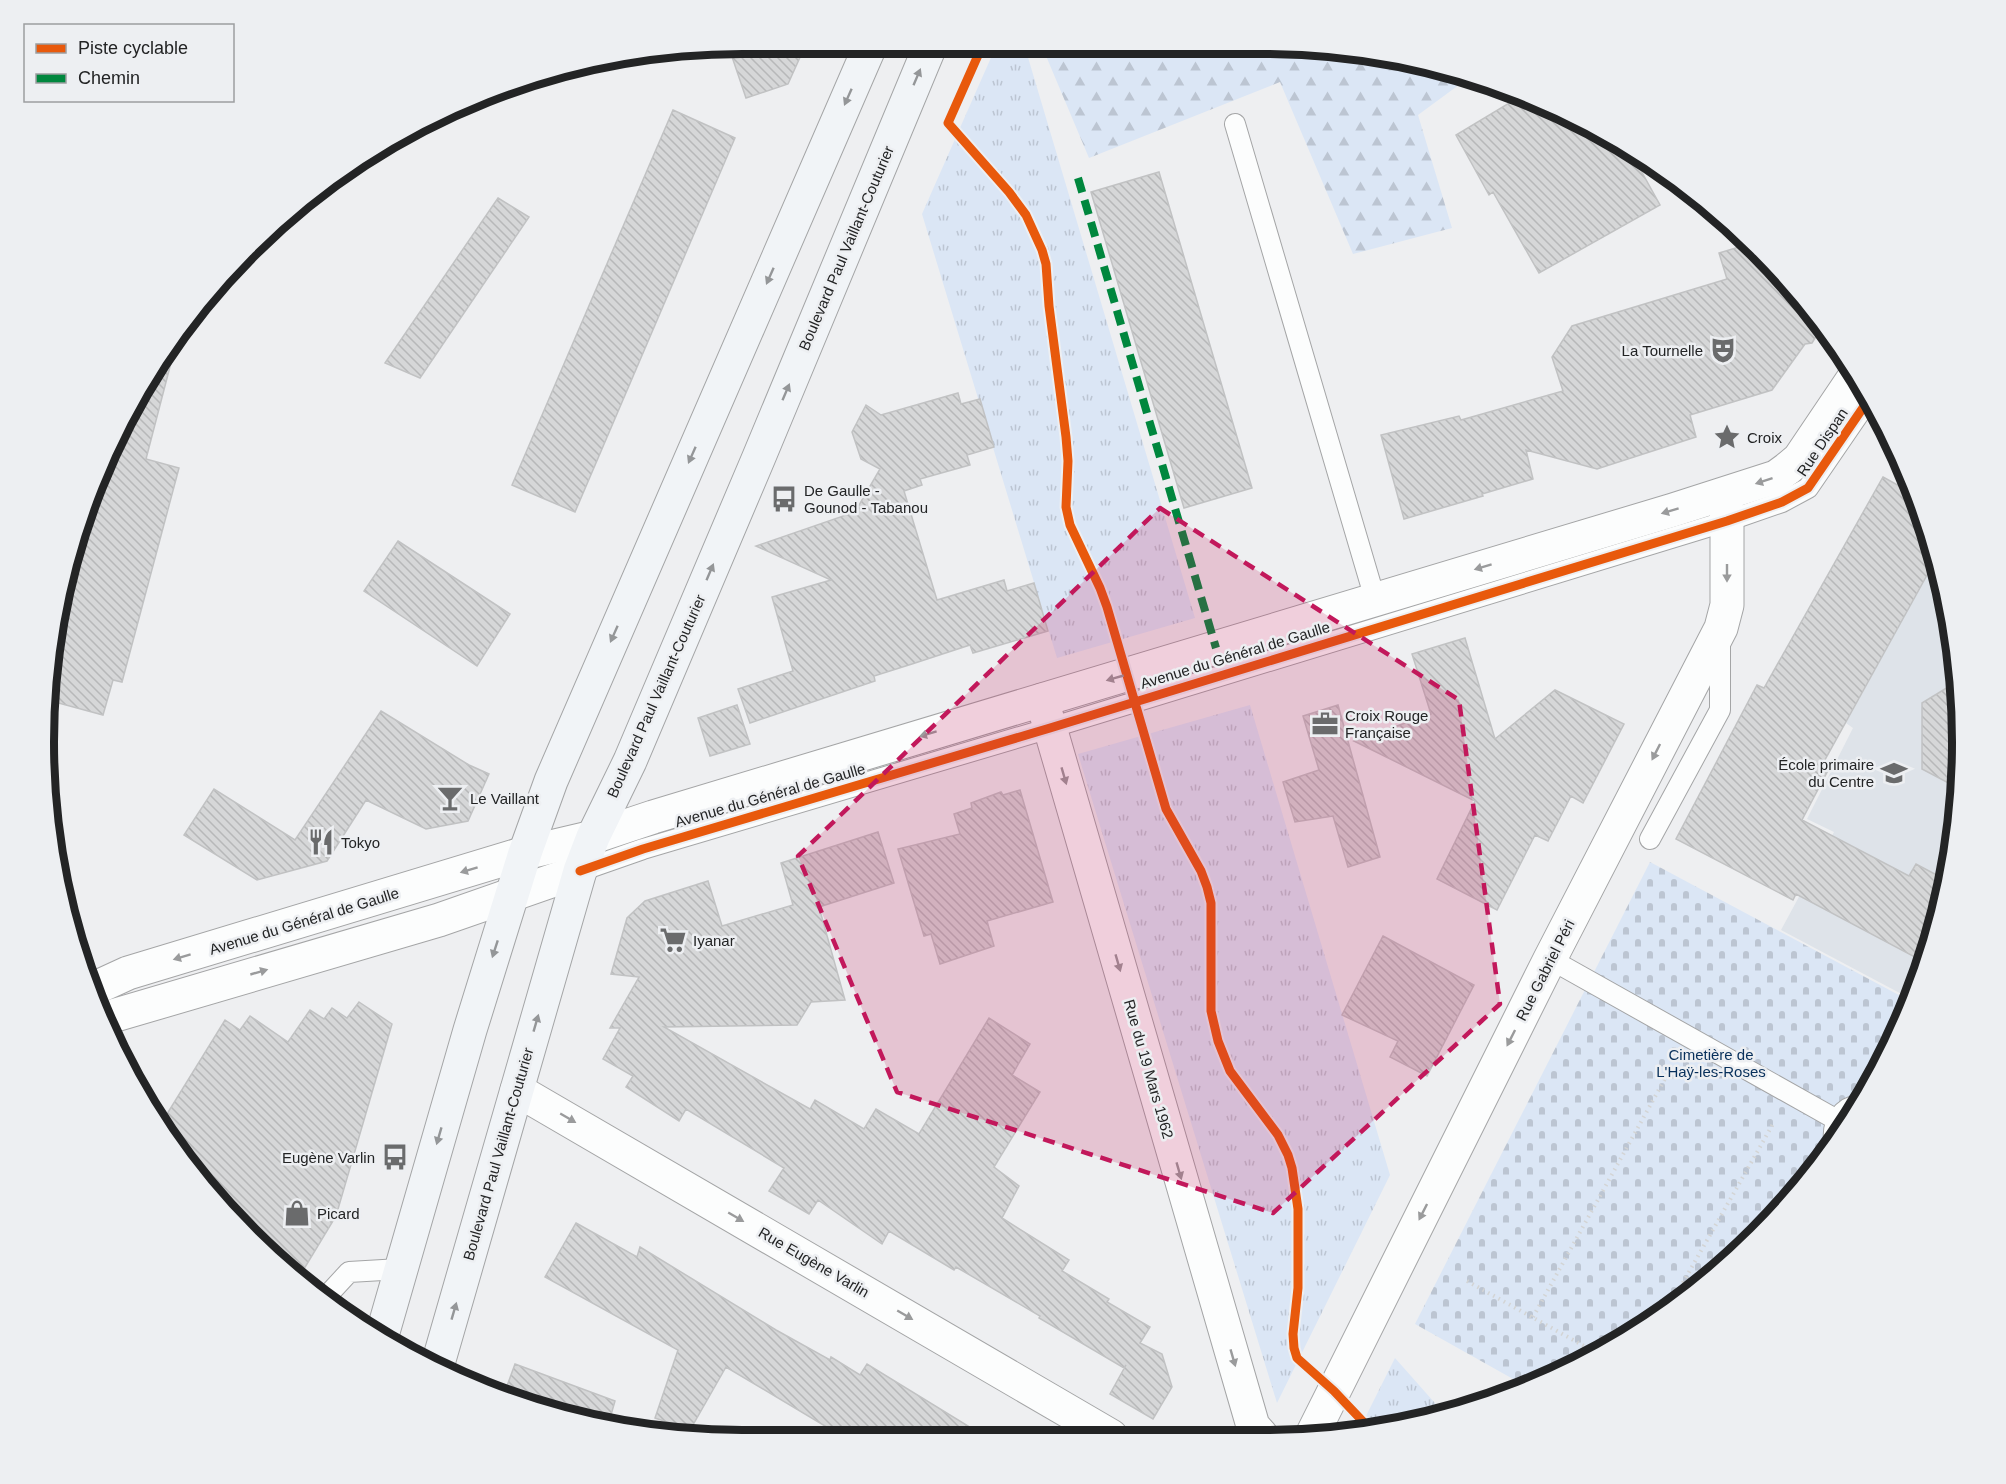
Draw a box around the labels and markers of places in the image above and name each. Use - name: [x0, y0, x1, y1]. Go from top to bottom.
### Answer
- theatre icon: La Tournelle: [1708, 335, 1738, 365]
- place label: La Tournelle: [1622, 342, 1703, 359]
- place icon: Croix: [1712, 422, 1742, 452]
- place label: Croix: [1747, 429, 1783, 446]
- place label: De Gaulle - Gounod - Tabanou: [804, 482, 928, 516]
- bus stop icon: De Gaulle - Gounod - Tabanou: [769, 484, 799, 514]
- place label: Croix Rouge Française: [1345, 707, 1428, 741]
- office icon: Croix Rouge Française: [1310, 709, 1340, 739]
- place label: École primaire du Centre: [1778, 756, 1874, 790]
- school or university icon: École primaire du Centre: [1879, 758, 1909, 788]
- bar icon: Le Vaillant: [435, 783, 465, 813]
- place label: Le Vaillant: [470, 790, 540, 807]
- restaurant icon: Tokyo: [306, 827, 336, 857]
- place label: Tokyo: [341, 834, 380, 851]
- supermarket icon: Iyanar: [658, 925, 688, 955]
- place label: Iyanar: [693, 932, 735, 949]
- bus stop icon: Eugène Varlin: [380, 1142, 410, 1172]
- place label: Eugène Varlin: [282, 1149, 375, 1166]
- shop icon: Picard: [282, 1198, 312, 1228]
- place label: Picard: [317, 1205, 360, 1222]

